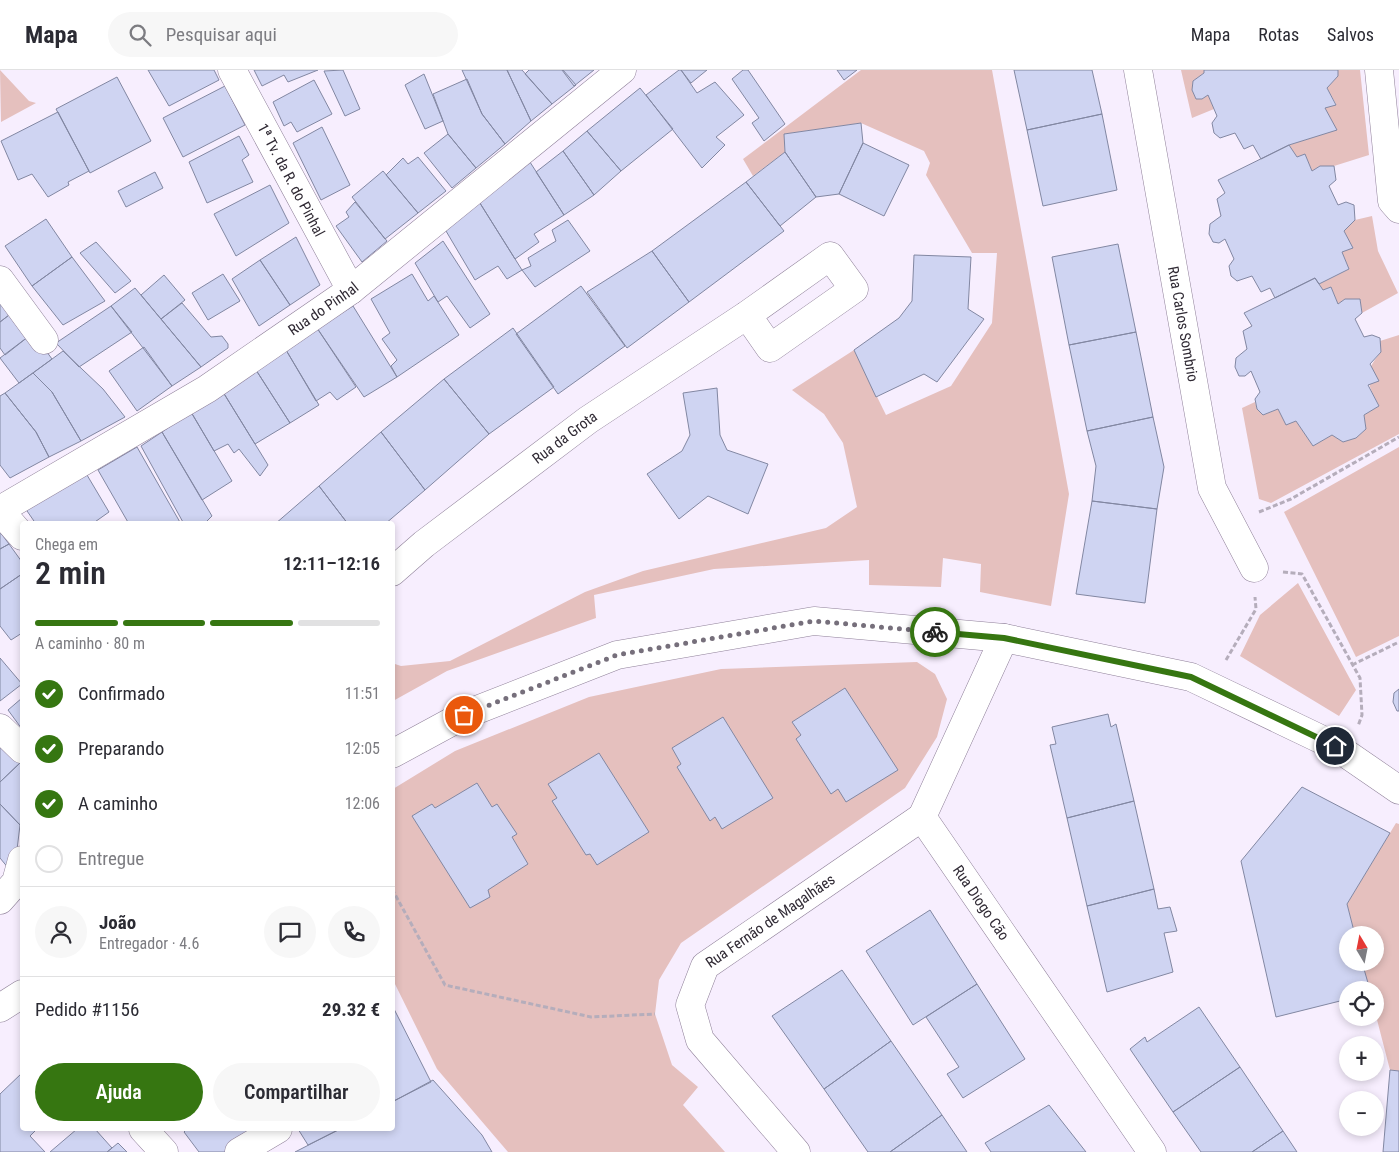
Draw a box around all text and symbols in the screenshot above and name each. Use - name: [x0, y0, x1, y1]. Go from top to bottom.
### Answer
- search box: [108, 12, 458, 57]
- text: Mapa: [25, 21, 78, 49]
- icon: search: [126, 21, 154, 49]
- text: Pesquisar aqui: [166, 23, 277, 46]
- text: Mapa: [1191, 24, 1230, 45]
- text: Rotas: [1258, 24, 1299, 45]
- text: Salvos: [1327, 24, 1374, 45]
- street label: 1ª Tv. da R. do Pinhal: [254, 120, 328, 240]
- street label: Rua Carlos Sombrio: [1164, 265, 1202, 383]
- street label: Rua do Pinhal: [285, 279, 362, 339]
- street label: Rua da Grota: [529, 407, 601, 468]
- text: Chega em: [35, 535, 98, 554]
- text: 12:11–12:16: [283, 552, 380, 575]
- text: 2 min: [35, 554, 106, 592]
- courier: [910, 607, 960, 657]
- icon: bike: [921, 618, 949, 646]
- text: A caminho · 80 m: [35, 634, 145, 653]
- icon: check: [35, 680, 63, 708]
- text: Confirmado: [78, 682, 165, 705]
- text: 11:51: [345, 684, 380, 703]
- pin: [443, 694, 485, 736]
- icon: bag: [450, 701, 478, 729]
- pin: [1314, 725, 1356, 767]
- icon: home: [1321, 732, 1349, 760]
- icon: check: [35, 735, 63, 763]
- text: Preparando: [78, 737, 164, 760]
- text: 12:05: [345, 739, 380, 758]
- icon: check: [35, 790, 63, 818]
- text: A caminho: [78, 792, 158, 815]
- text: 12:06: [345, 794, 380, 813]
- text: Entregue: [78, 847, 144, 870]
- street label: Rua Diogo Cão: [949, 862, 1013, 944]
- street label: Rua Fernão de Magalhães: [702, 870, 839, 972]
- button: person: [35, 906, 87, 958]
- button: chat: [264, 906, 316, 958]
- button: phone: [328, 906, 380, 958]
- text: João: [99, 911, 136, 934]
- north arrow: [1339, 926, 1384, 971]
- map controls: [1339, 926, 1384, 1136]
- text: Entregador · 4.6: [99, 934, 199, 953]
- button: locate: [1339, 981, 1384, 1026]
- text: Pedido #1156: [35, 998, 139, 1021]
- text: 29.32 €: [322, 998, 380, 1021]
- button: +: [1339, 1036, 1384, 1081]
- button: Ajuda: [35, 1063, 203, 1121]
- button: Compartilhar: [213, 1063, 380, 1121]
- button: −: [1339, 1091, 1384, 1136]

